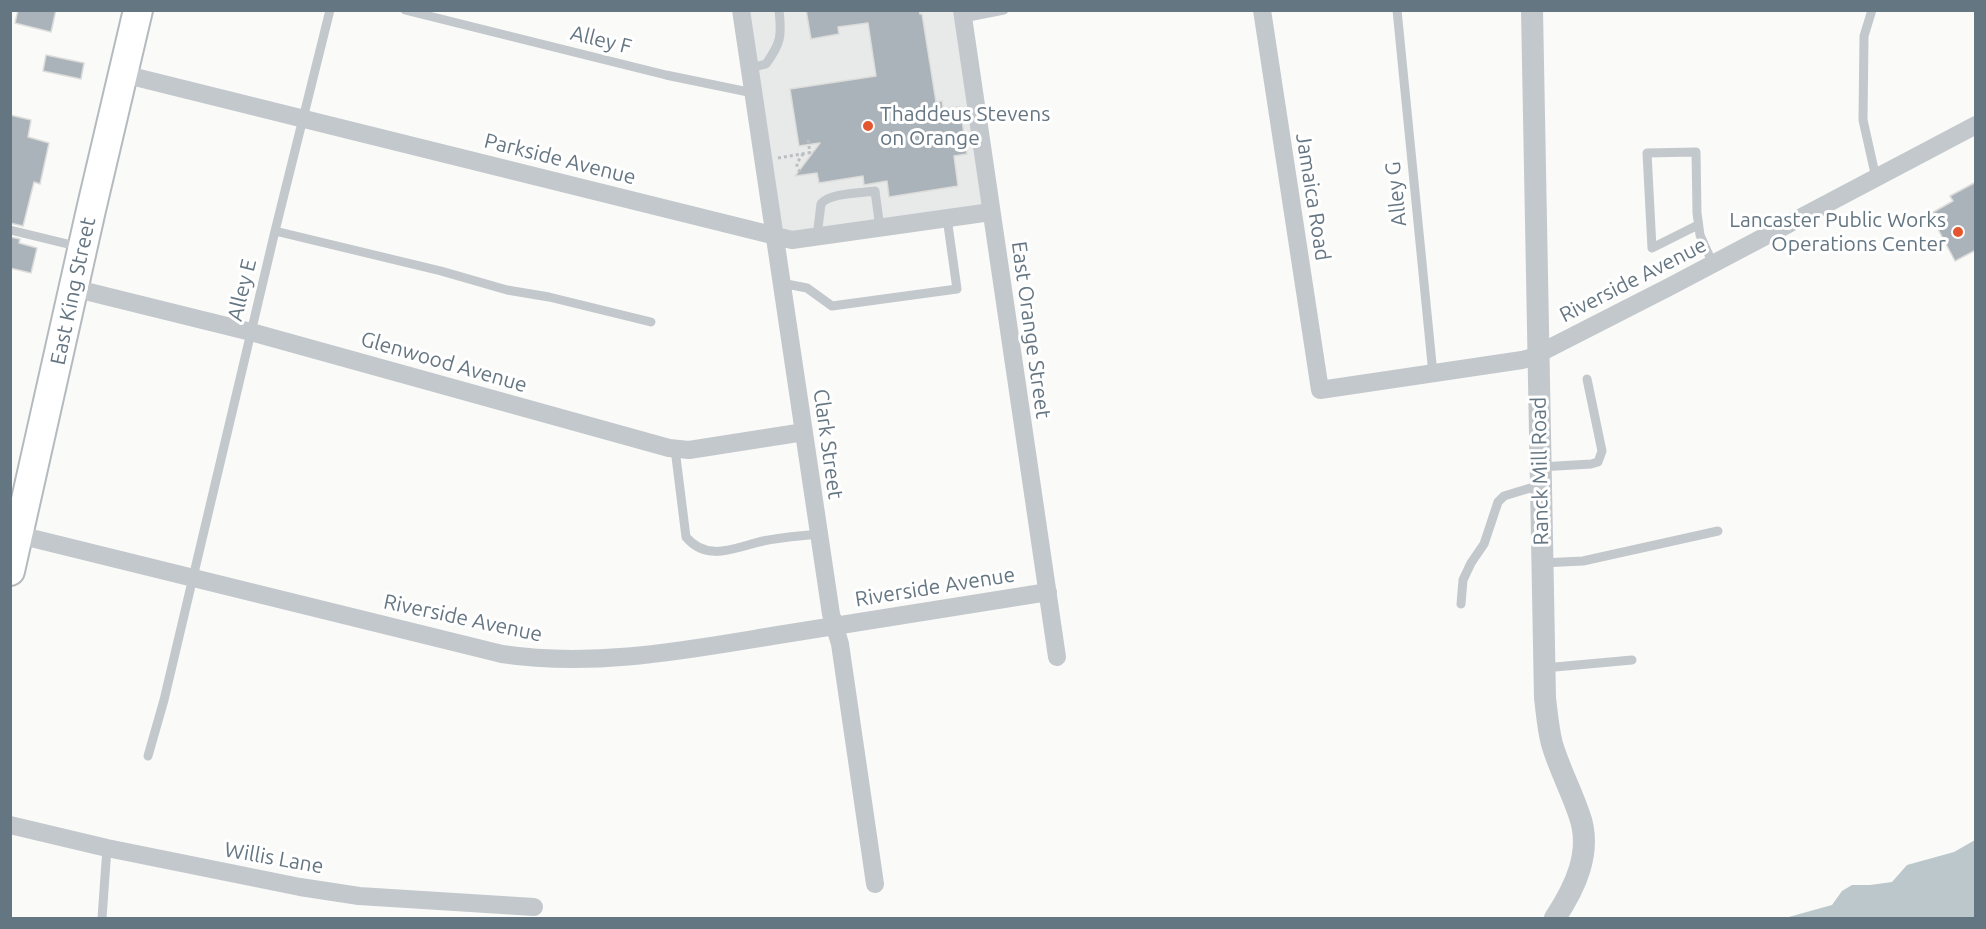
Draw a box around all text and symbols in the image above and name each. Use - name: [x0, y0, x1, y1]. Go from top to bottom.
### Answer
- street label: Alley F: [568, 20, 634, 60]
- place label: Thaddeus Stevens on Orange: [880, 101, 1050, 151]
- marker: Thaddeus Stevens on Orange: [861, 119, 875, 133]
- street label: Parkside Avenue: [482, 128, 638, 190]
- street label: Jamaica Road: [1290, 131, 1336, 263]
- street label: Alley G: [1380, 160, 1412, 228]
- place label: Lancaster Public Works Operations Center: [1729, 207, 1946, 257]
- street label: East King Street: [45, 215, 101, 367]
- marker: Lancaster Public Works Operations Center: [1951, 225, 1965, 239]
- street label: Riverside Avenue: [1555, 232, 1711, 328]
- street label: East Orange Street: [1006, 240, 1056, 420]
- street label: Alley E: [222, 256, 262, 324]
- street label: Glenwood Avenue: [358, 326, 530, 398]
- street label: Clark Street: [808, 387, 848, 501]
- street label: Ranck Mill Road: [1526, 397, 1554, 545]
- street label: Riverside Avenue: [853, 562, 1017, 612]
- street label: Riverside Avenue: [381, 589, 545, 647]
- street label: Willis Lane: [223, 837, 325, 879]

